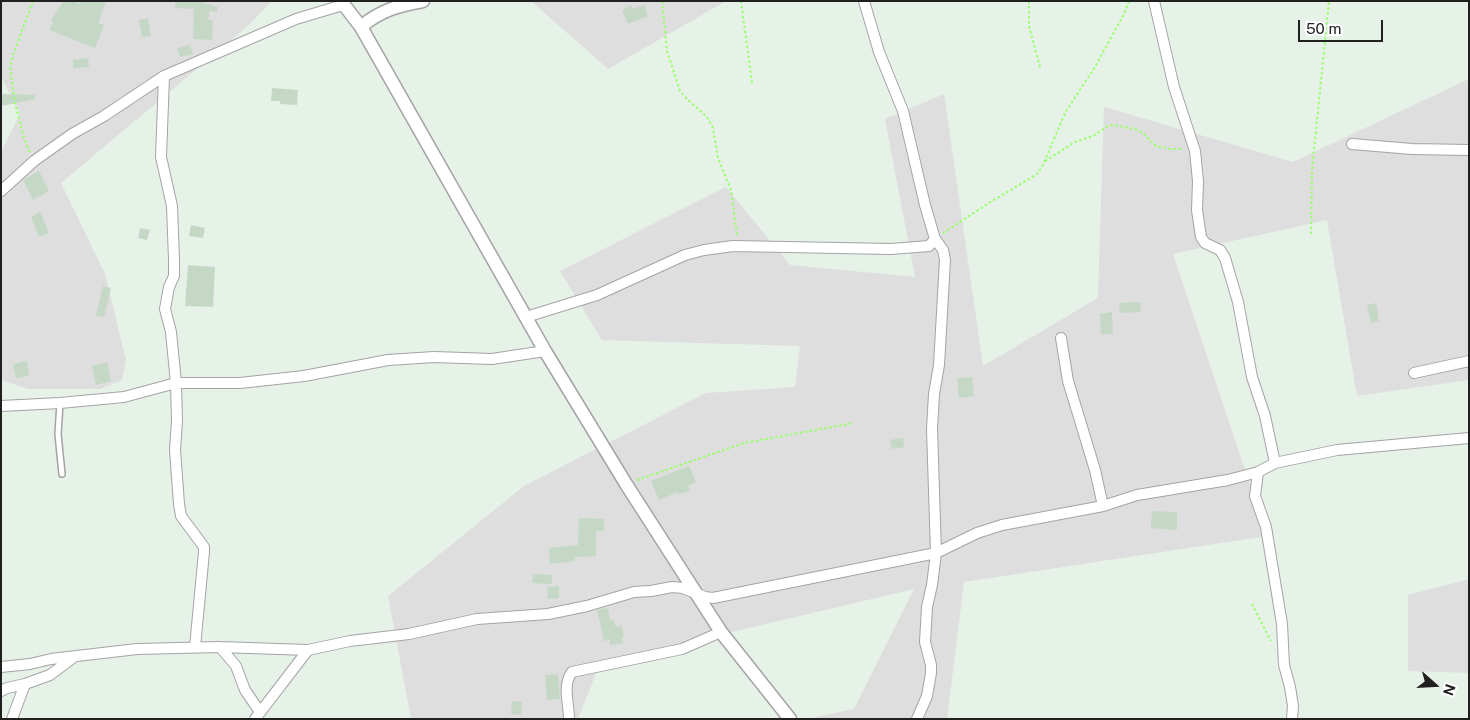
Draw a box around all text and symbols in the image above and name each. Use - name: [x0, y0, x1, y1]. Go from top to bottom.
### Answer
- scale bar: [1300, 10, 1385, 42]
- text: 50 m: [1306, 20, 1341, 37]
- north arrow: [1410, 660, 1460, 710]
- text: N: [1440, 682, 1459, 698]

